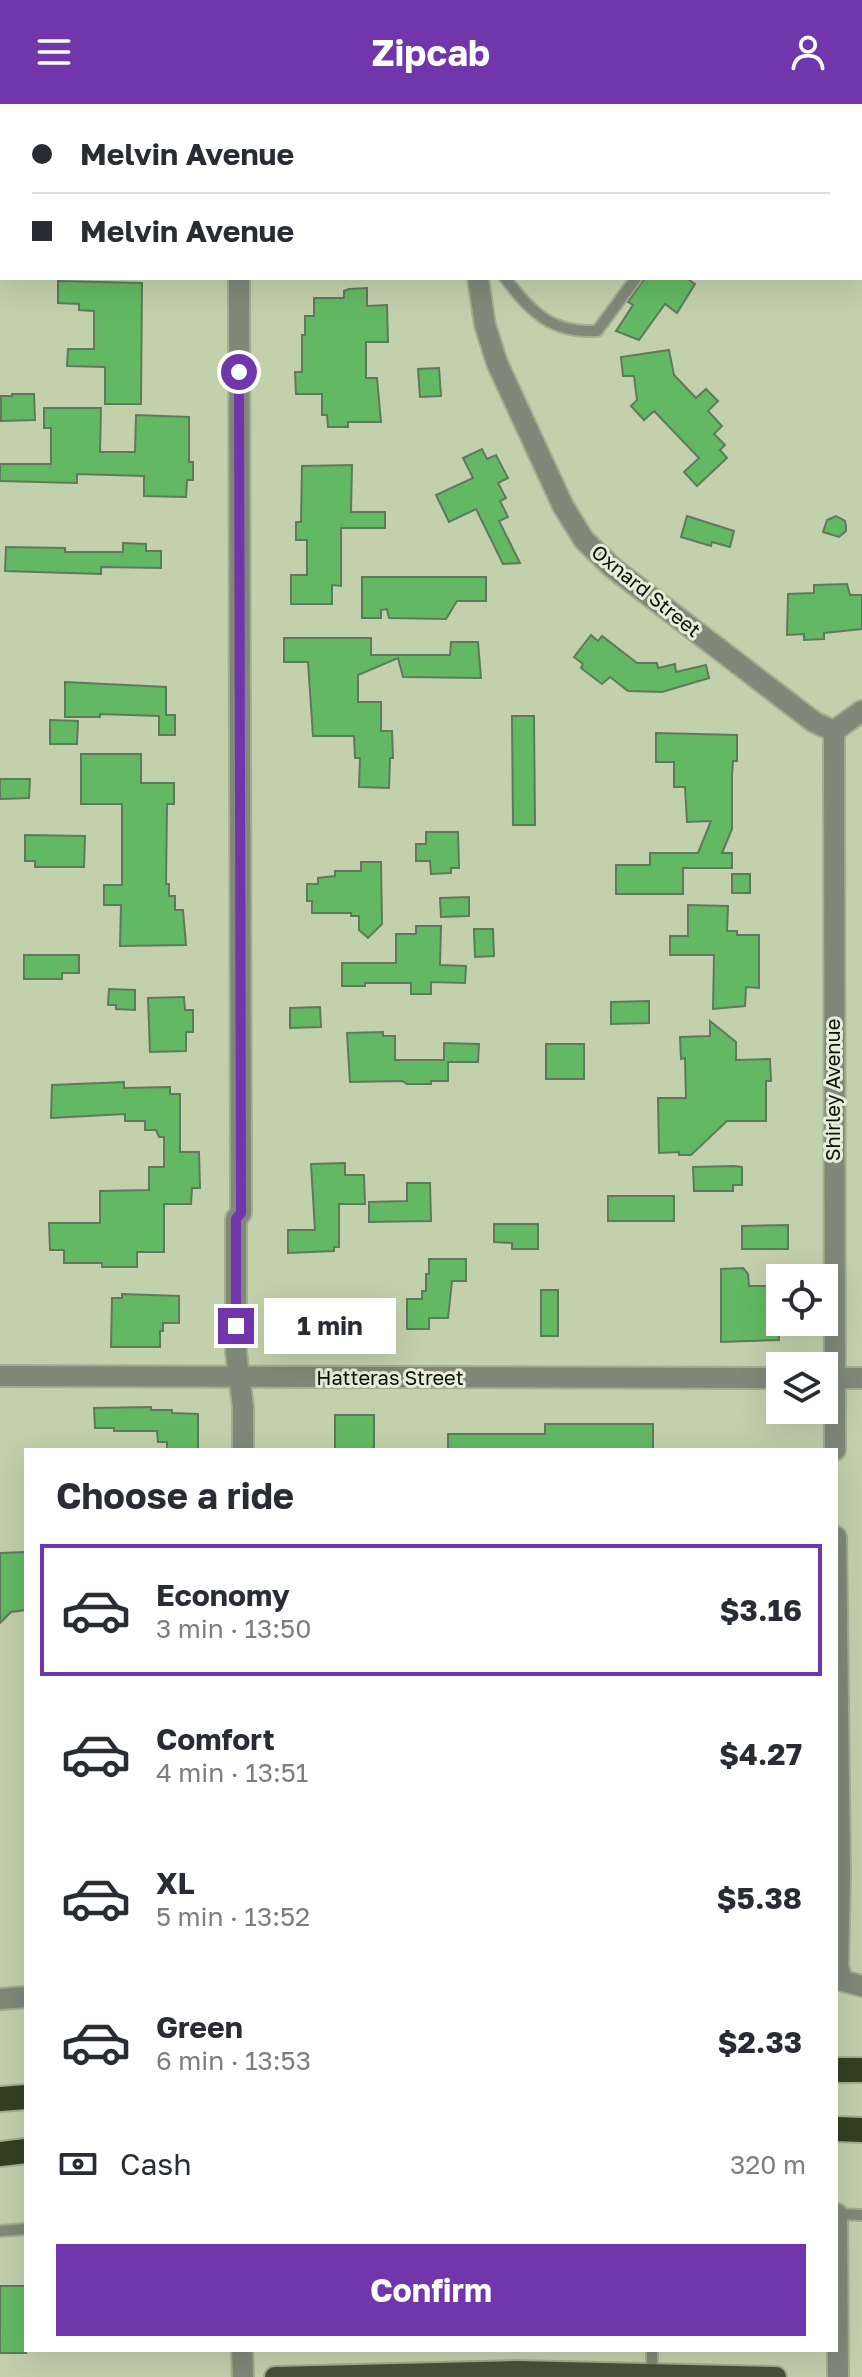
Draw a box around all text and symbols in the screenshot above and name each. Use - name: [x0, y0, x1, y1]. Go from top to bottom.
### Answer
- icon: menu: [32, 30, 76, 74]
- icon: person: [786, 30, 830, 74]
- text: Zipcab: [372, 31, 490, 74]
- text: Melvin Avenue: [80, 136, 294, 172]
- text: Melvin Avenue: [80, 213, 294, 249]
- route start: [221, 354, 257, 390]
- street label: Oxnard Street: [587, 539, 706, 641]
- street label: Shirley Avenue: [820, 1019, 844, 1161]
- map controls: [766, 1264, 838, 1424]
- button: locate: [766, 1264, 838, 1336]
- callout: 1 min: [264, 1298, 396, 1354]
- route end: [218, 1308, 254, 1344]
- text: 1 min: [297, 1310, 363, 1341]
- button: layers: [766, 1352, 838, 1424]
- street label: Hatteras Street: [316, 1365, 464, 1389]
- text: Choose a ride: [56, 1474, 294, 1517]
- icon: car: [60, 1574, 132, 1646]
- text: Economy: [156, 1577, 290, 1613]
- text: $3.16: [720, 1592, 802, 1628]
- text: 3 min · 13:50: [156, 1613, 311, 1644]
- icon: car: [60, 1718, 132, 1790]
- text: Comfort: [156, 1721, 275, 1757]
- text: $4.27: [719, 1736, 802, 1772]
- text: 4 min · 13:51: [156, 1757, 308, 1788]
- icon: car: [60, 1862, 132, 1934]
- text: XL: [156, 1865, 195, 1901]
- text: $5.38: [717, 1880, 802, 1916]
- text: 5 min · 13:52: [156, 1901, 310, 1932]
- icon: car: [60, 2006, 132, 2078]
- text: Green: [156, 2009, 243, 2045]
- text: $2.33: [717, 2024, 802, 2060]
- text: 6 min · 13:53: [156, 2045, 311, 2076]
- icon: cash: [56, 2142, 100, 2186]
- text: Cash: [120, 2146, 192, 2182]
- text: 320 m: [730, 2149, 806, 2180]
- button: Confirm: [56, 2244, 806, 2336]

